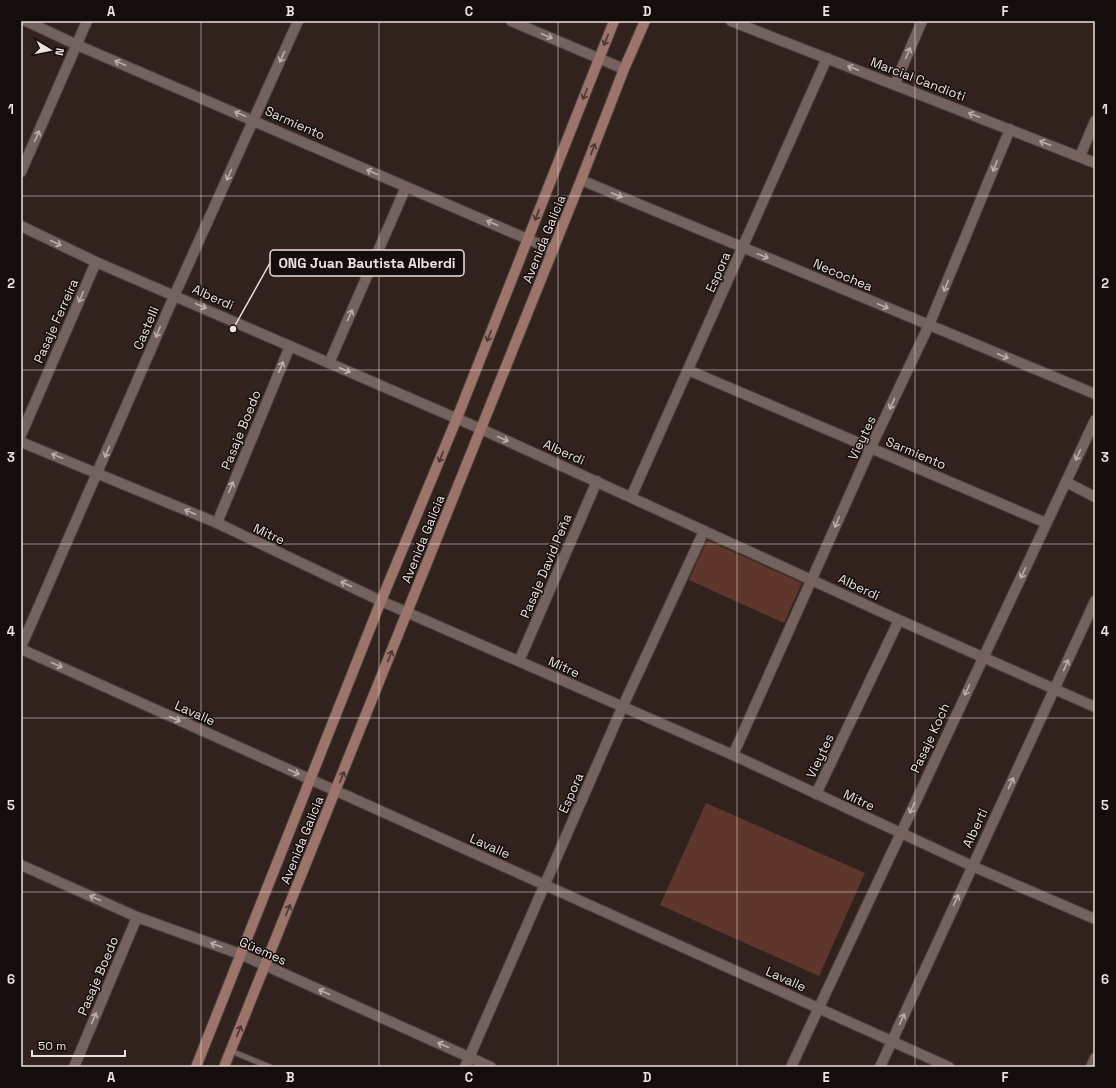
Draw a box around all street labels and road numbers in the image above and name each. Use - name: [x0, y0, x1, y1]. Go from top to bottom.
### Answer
- street label: Marcial Candioti: [868, 53, 968, 105]
- street label: Sarmiento: [262, 102, 328, 144]
- street label: Avenida Galicia: [519, 192, 570, 286]
- street label: Espora: [702, 249, 735, 295]
- street label: Necochea: [811, 255, 876, 295]
- street label: Pasaje Ferreira: [30, 276, 82, 366]
- street label: Alberdi: [190, 280, 236, 314]
- street label: Castelli: [129, 304, 163, 352]
- street label: Pasaje Boedo: [217, 388, 265, 472]
- street label: Vieytes: [844, 413, 880, 463]
- street label: Sarmiento: [883, 433, 949, 473]
- street label: Alberdi: [541, 435, 587, 469]
- street label: Avenida Galicia: [398, 492, 449, 586]
- street label: Pasaje David Peña: [516, 511, 576, 621]
- street label: Mitre: [251, 519, 287, 549]
- street label: Alberdi: [836, 570, 882, 604]
- street label: Mitre: [546, 653, 582, 681]
- street label: Lavalle: [172, 697, 218, 729]
- street label: Pasaje Koch: [906, 700, 954, 776]
- street label: Vieytes: [802, 731, 838, 781]
- street label: Espora: [555, 770, 588, 816]
- street label: Mitre: [841, 785, 877, 815]
- street label: Avenida Galicia: [277, 793, 328, 887]
- street label: Alberti: [959, 806, 991, 850]
- street label: Lavalle: [467, 830, 513, 862]
- street label: Güemes: [237, 933, 289, 969]
- street label: Pasaje Boedo: [74, 934, 122, 1018]
- street label: Lavalle: [763, 963, 809, 995]

